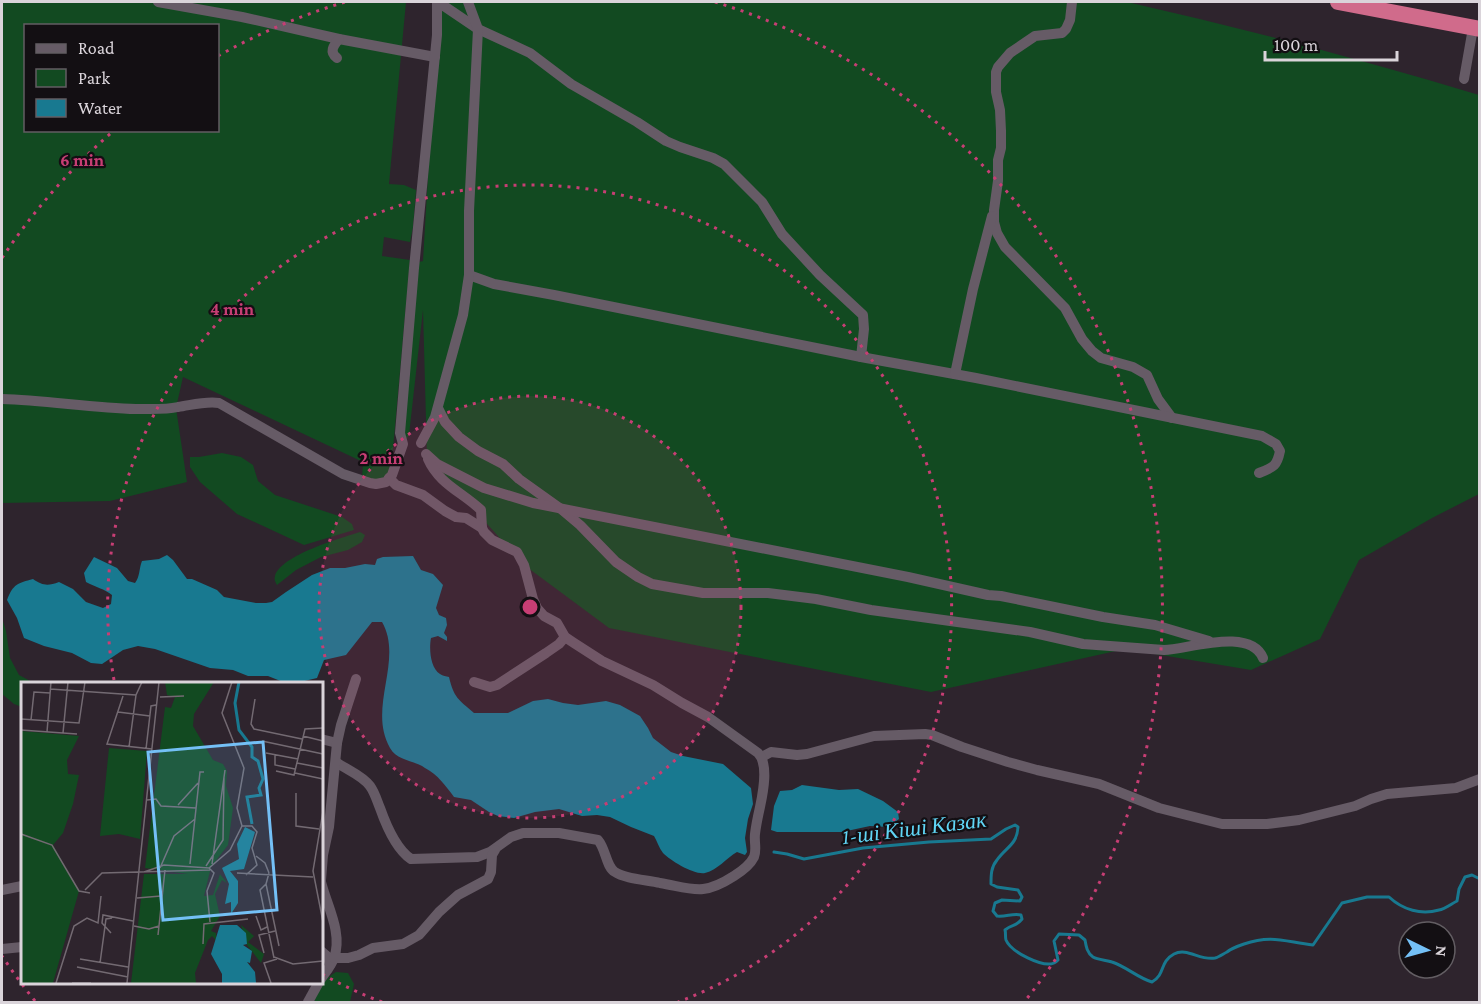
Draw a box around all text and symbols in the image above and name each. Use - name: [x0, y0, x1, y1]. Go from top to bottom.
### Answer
- legend: [24, 24, 219, 132]
- scale bar: [1265, 24, 1397, 62]
- text: 100 m: [1274, 35, 1319, 55]
- text: Road: [78, 38, 115, 58]
- text: Park: [78, 68, 110, 88]
- text: Water: [78, 98, 123, 118]
- text: 6 min: [60, 150, 105, 170]
- text: 4 min: [210, 299, 255, 319]
- text: 2 min: [359, 448, 403, 468]
- centre of rings: [520, 597, 540, 617]
- inset map: [21, 682, 322, 983]
- water label: 1-ші Кіші Казак: [840, 807, 988, 849]
- north arrow: [1397, 920, 1457, 980]
- text: N: [1432, 945, 1450, 958]

